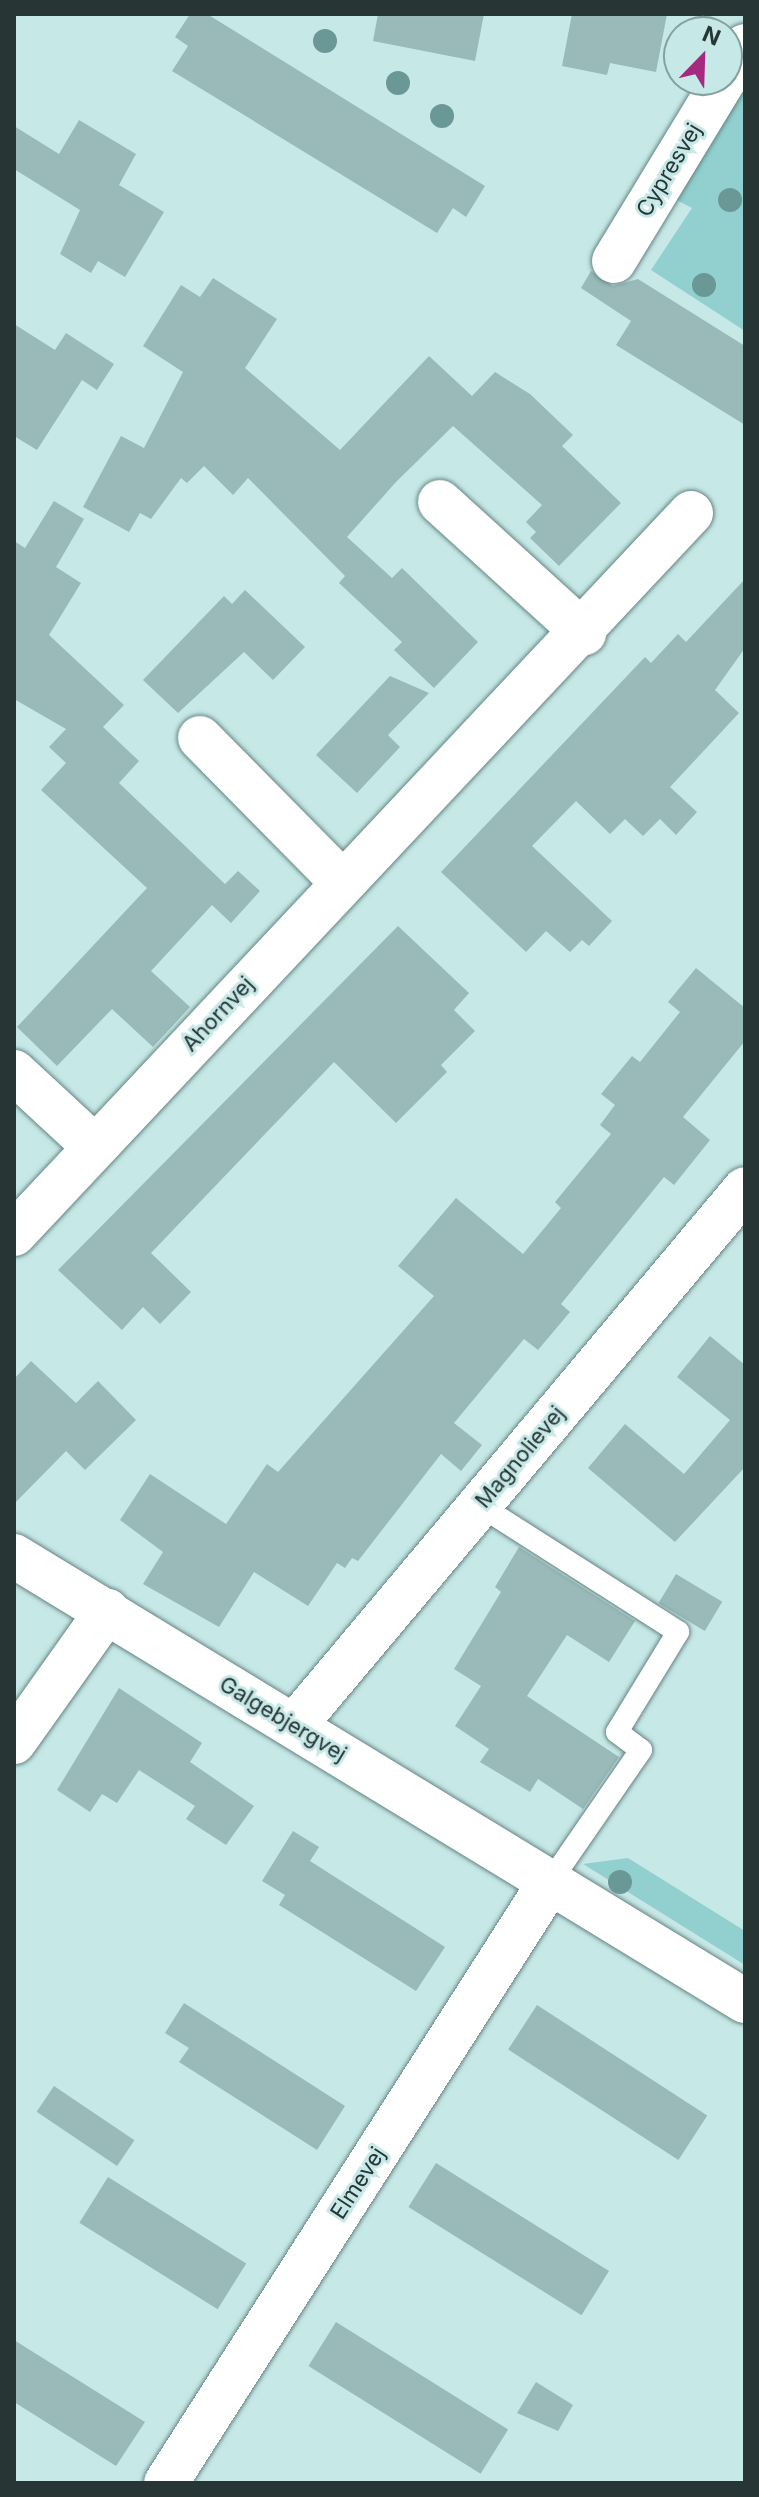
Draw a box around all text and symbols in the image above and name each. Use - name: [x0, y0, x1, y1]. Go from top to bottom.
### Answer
- north arrow: [663, 16, 743, 96]
- text: N: [699, 21, 724, 51]
- street label: Cypresvej: [631, 118, 707, 222]
- street label: Ahornvej: [177, 971, 259, 1057]
- street label: Magnolievej: [470, 1401, 570, 1513]
- street label: Galgebjergvej: [215, 1671, 351, 1767]
- street label: Elmevej: [325, 2142, 391, 2224]

